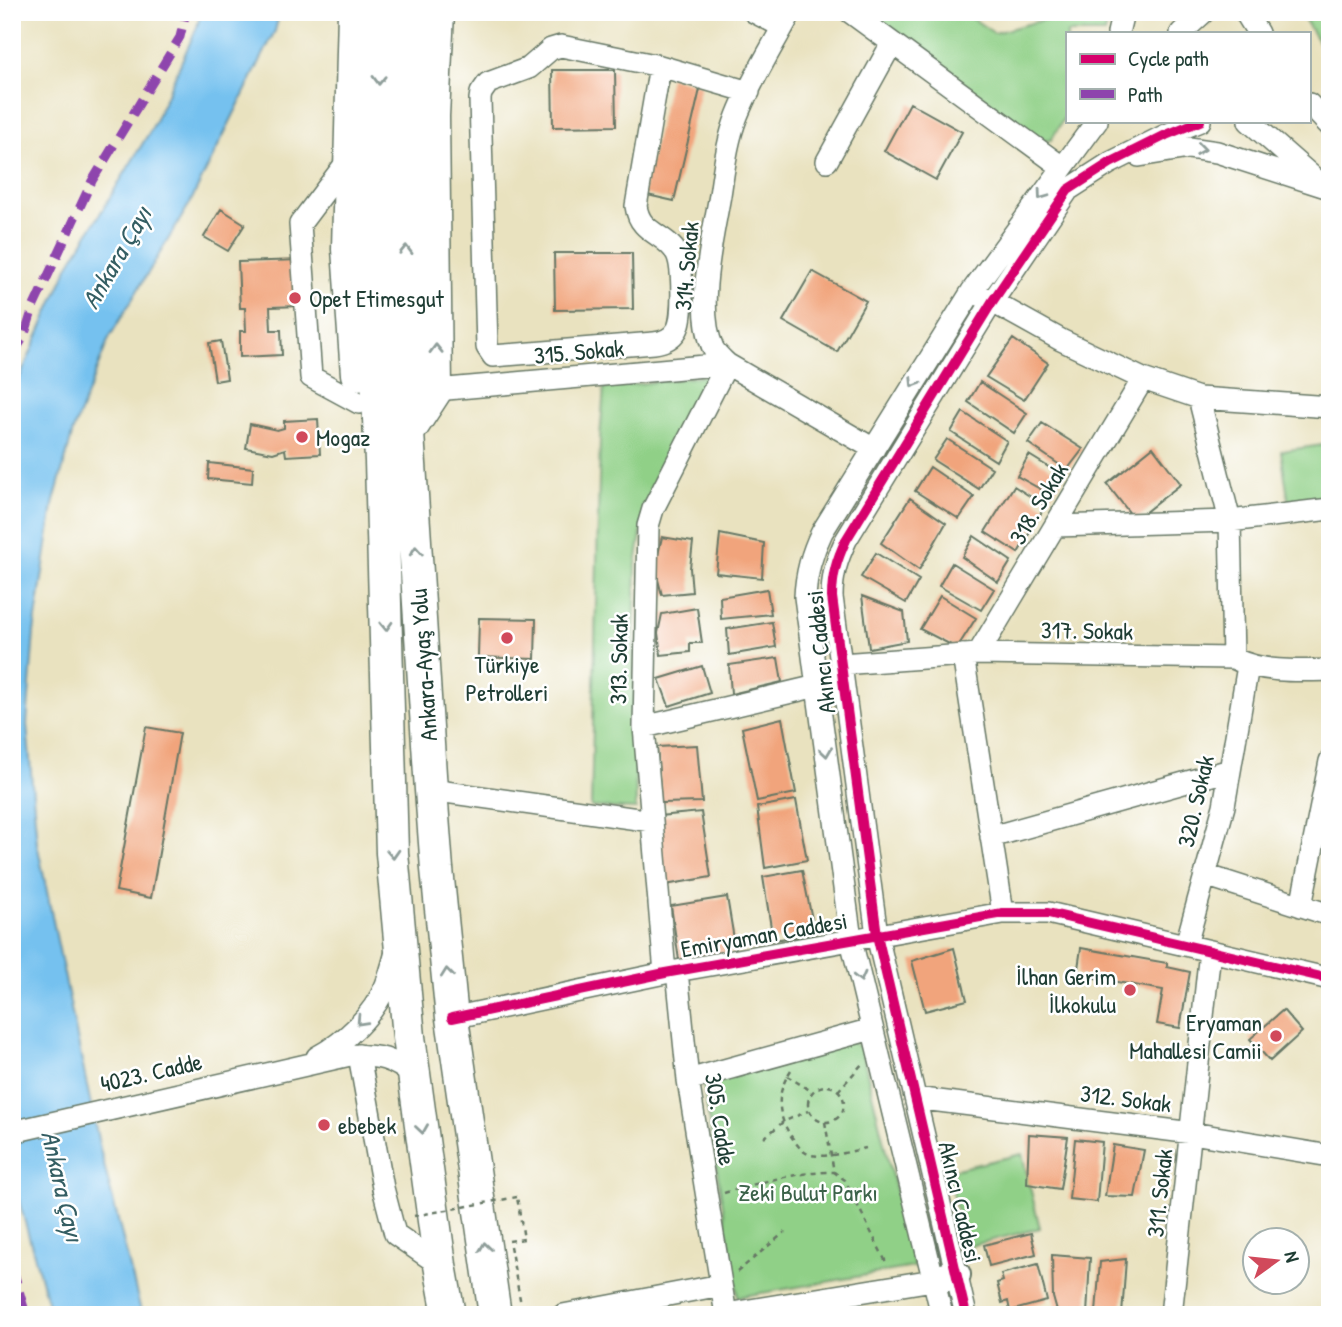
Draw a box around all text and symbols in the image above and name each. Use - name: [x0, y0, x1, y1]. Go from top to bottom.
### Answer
- legend: [1066, 32, 1310, 122]
- text: Cycle path: [1128, 44, 1209, 73]
- one-way arrow: [372, 75, 387, 86]
- text: Path: [1128, 80, 1163, 109]
- one-way arrow: [1195, 142, 1207, 157]
- one-way arrow: [1038, 187, 1050, 200]
- water label: Ankara Çayı: [73, 198, 161, 315]
- street label: 314. Sokak: [666, 220, 706, 312]
- one-way arrow: [398, 245, 414, 255]
- place label: Opet Etimesgut: [309, 282, 445, 314]
- marker: Opet Etimesgut: [287, 290, 303, 306]
- street label: 315. Sokak: [533, 331, 625, 371]
- one-way arrow: [428, 343, 444, 354]
- one-way arrow: [910, 376, 923, 389]
- place label: Mogaz: [316, 421, 370, 453]
- marker: Mogaz: [294, 429, 310, 445]
- street label: 318. Sokak: [1001, 456, 1075, 550]
- one-way arrow: [409, 545, 424, 556]
- street label: Ankara-Ayaş Yolu: [402, 587, 444, 742]
- street label: Akıncı Caddesi: [798, 589, 842, 715]
- street label: 313. Sokak: [601, 613, 635, 705]
- street label: 317. Sokak: [1041, 613, 1133, 647]
- one-way arrow: [378, 621, 393, 632]
- marker: Türkiye Petrolleri: [499, 630, 515, 646]
- place label: Türkiye Petrolleri: [466, 648, 548, 708]
- one-way arrow: [818, 746, 833, 758]
- street label: 320. Sokak: [1169, 752, 1221, 850]
- one-way arrow: [385, 848, 400, 859]
- street label: Emiryaman Caddesi: [678, 904, 850, 964]
- place label: İlhan Gerim İlkokulu: [1016, 960, 1116, 1020]
- one-way arrow: [440, 968, 455, 979]
- one-way arrow: [851, 970, 866, 982]
- marker: İlhan Gerim İlkokulu: [1122, 982, 1138, 998]
- place label: Eryaman Mahallesi Camii: [1129, 1006, 1262, 1066]
- one-way arrow: [356, 1013, 369, 1026]
- marker: Eryaman Mahallesi Camii: [1268, 1028, 1284, 1044]
- street label: 4023. Cadde: [97, 1045, 205, 1099]
- street label: 305. Cadde: [698, 1070, 744, 1168]
- street label: 312. Sokak: [1079, 1077, 1173, 1119]
- place label: ebebek: [338, 1109, 396, 1141]
- marker: ebebek: [316, 1117, 332, 1133]
- one-way arrow: [414, 1123, 429, 1134]
- water label: Ankara Çayı: [32, 1127, 93, 1246]
- street label: Akıncı Caddesi: [932, 1138, 990, 1266]
- street label: 311. Sokak: [1138, 1147, 1180, 1239]
- park label: Zeki Bulut Parkı: [738, 1176, 878, 1208]
- north arrow: [1240, 1226, 1310, 1296]
- one-way arrow: [478, 1241, 493, 1253]
- text: N: [1279, 1248, 1306, 1265]

